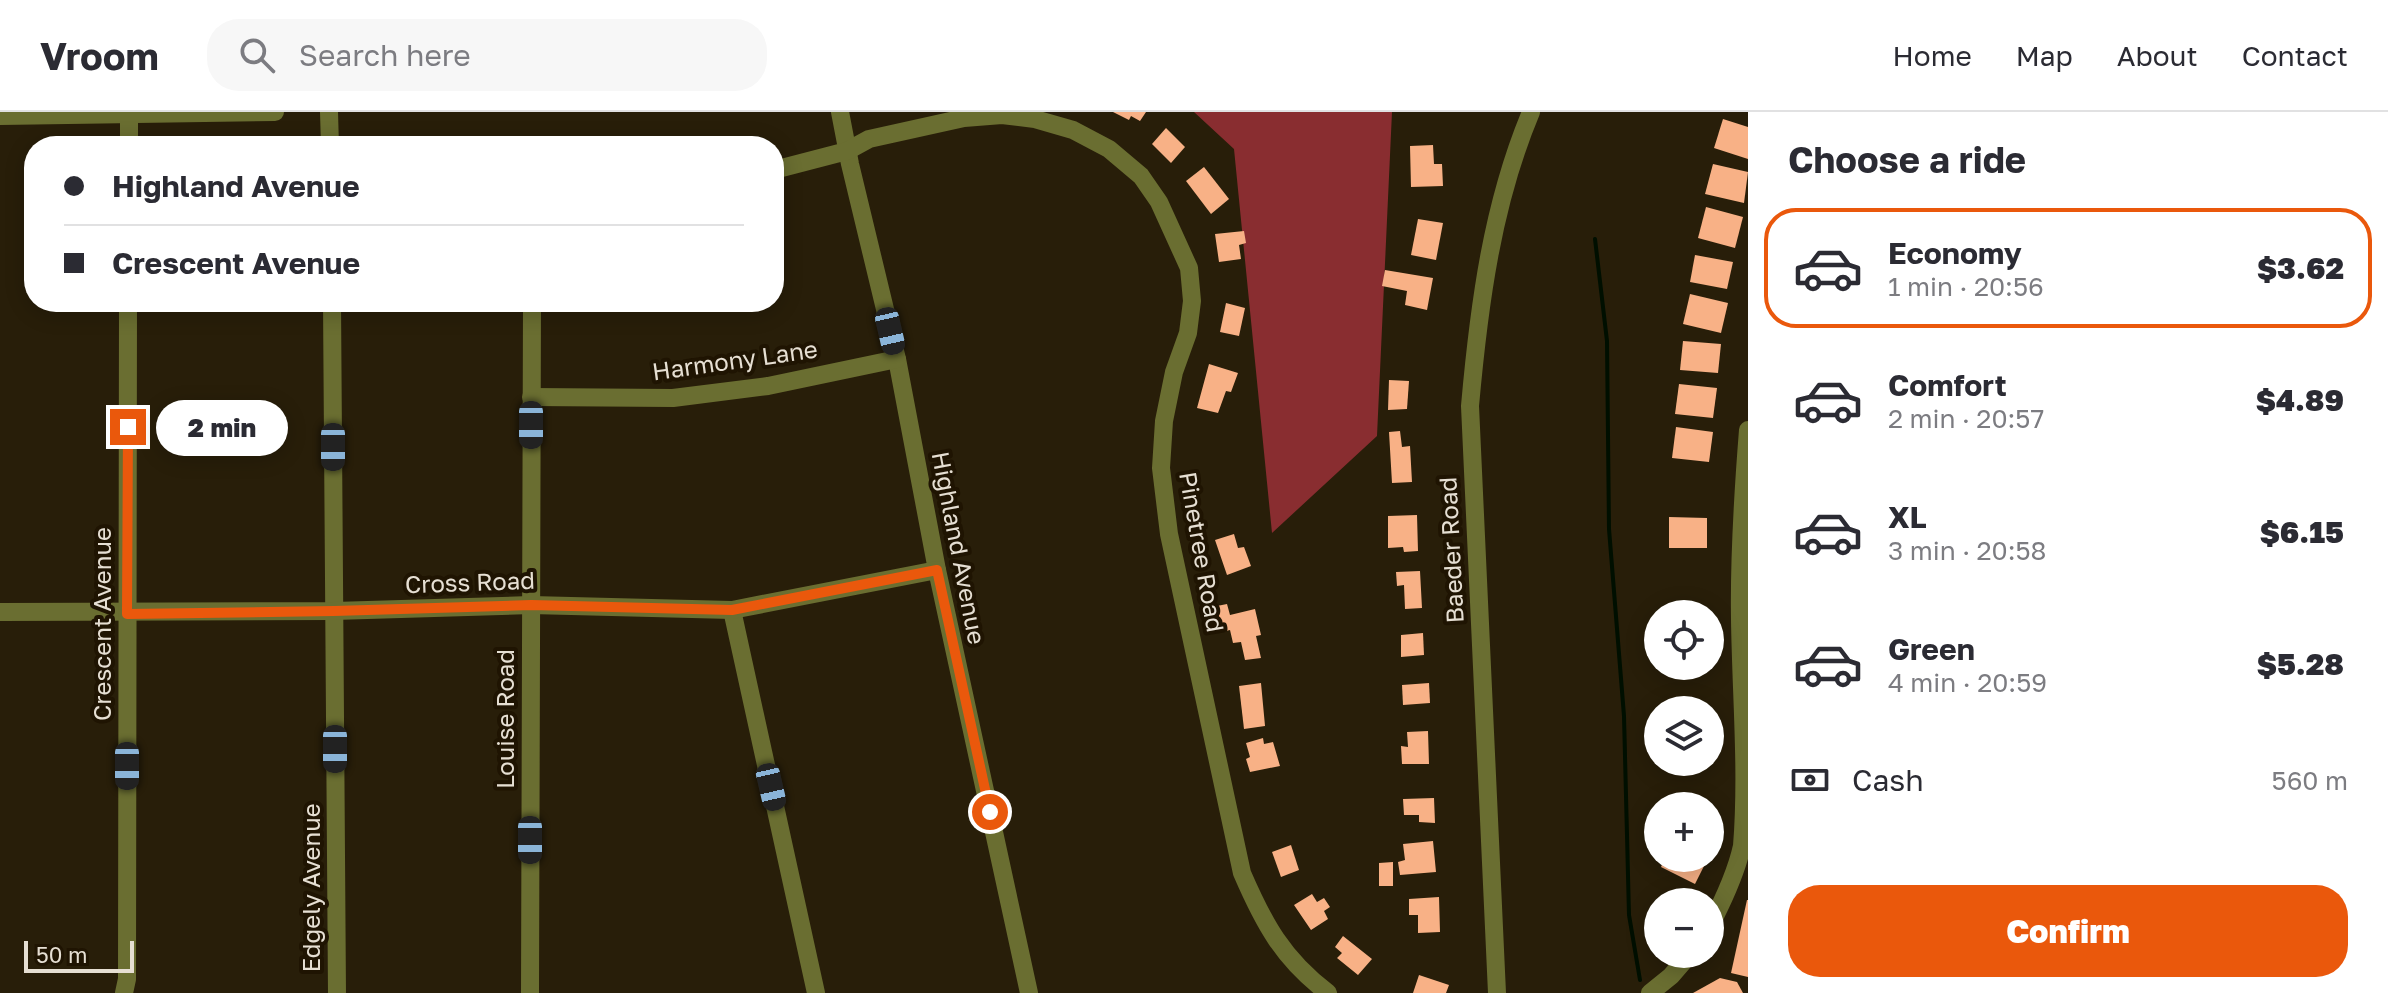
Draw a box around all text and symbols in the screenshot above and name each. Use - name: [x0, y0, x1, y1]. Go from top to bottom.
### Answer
- search box: [207, 19, 767, 91]
- text: Vroom: [40, 33, 159, 78]
- icon: search: [235, 33, 279, 77]
- text: Search here: [299, 37, 471, 73]
- text: Home: [1893, 39, 1972, 72]
- text: Map: [2016, 39, 2073, 72]
- text: About: [2117, 39, 2198, 72]
- text: Contact: [2242, 39, 2348, 72]
- text: Choose a ride: [1788, 138, 2026, 181]
- text: Highland Avenue: [112, 168, 360, 204]
- icon: car: [1792, 232, 1864, 304]
- text: Economy: [1888, 235, 2022, 271]
- text: Crescent Avenue: [112, 245, 360, 281]
- text: $3.62: [2257, 250, 2344, 286]
- text: 1 min · 20:56: [1888, 271, 2044, 302]
- car: [873, 305, 907, 357]
- street label: Harmony Lane: [650, 334, 819, 385]
- icon: car: [1792, 364, 1864, 436]
- text: Comfort: [1888, 367, 2007, 403]
- text: $4.89: [2256, 382, 2344, 418]
- callout: 2 min: [156, 399, 288, 455]
- car: [519, 401, 543, 449]
- text: 2 min · 20:57: [1888, 403, 2044, 434]
- route end: [110, 409, 146, 445]
- text: 2 min: [188, 412, 256, 443]
- car: [321, 423, 345, 471]
- street label: Highland Avenue: [927, 449, 992, 647]
- street label: Pinetree Road: [1174, 469, 1231, 634]
- street label: Baeder Road: [1432, 476, 1469, 624]
- icon: car: [1792, 496, 1864, 568]
- text: XL: [1888, 499, 1927, 535]
- text: $6.15: [2260, 514, 2344, 550]
- street label: Crescent Avenue: [87, 527, 116, 721]
- text: 3 min · 20:58: [1888, 535, 2046, 566]
- street label: Cross Road: [404, 565, 535, 598]
- map controls: [1644, 600, 1724, 968]
- button: locate: [1644, 600, 1724, 680]
- icon: car: [1792, 628, 1864, 700]
- text: Green: [1888, 631, 1975, 667]
- text: $5.28: [2257, 646, 2344, 682]
- street label: Louise Road: [490, 649, 519, 789]
- text: 4 min · 20:59: [1888, 667, 2047, 698]
- button: layers: [1644, 696, 1724, 776]
- car: [323, 725, 347, 773]
- car: [115, 742, 139, 790]
- icon: cash: [1788, 758, 1832, 802]
- car: [754, 761, 788, 813]
- text: Cash: [1852, 762, 1924, 798]
- text: 560 m: [2272, 765, 2348, 796]
- button: +: [1644, 792, 1724, 872]
- route start: [972, 794, 1008, 830]
- street label: Edgely Avenue: [296, 803, 325, 973]
- car: [518, 816, 542, 864]
- button: Confirm: [1788, 885, 2348, 977]
- button: −: [1644, 888, 1724, 968]
- scale bar: [24, 937, 134, 973]
- text: 50 m: [36, 941, 87, 968]

